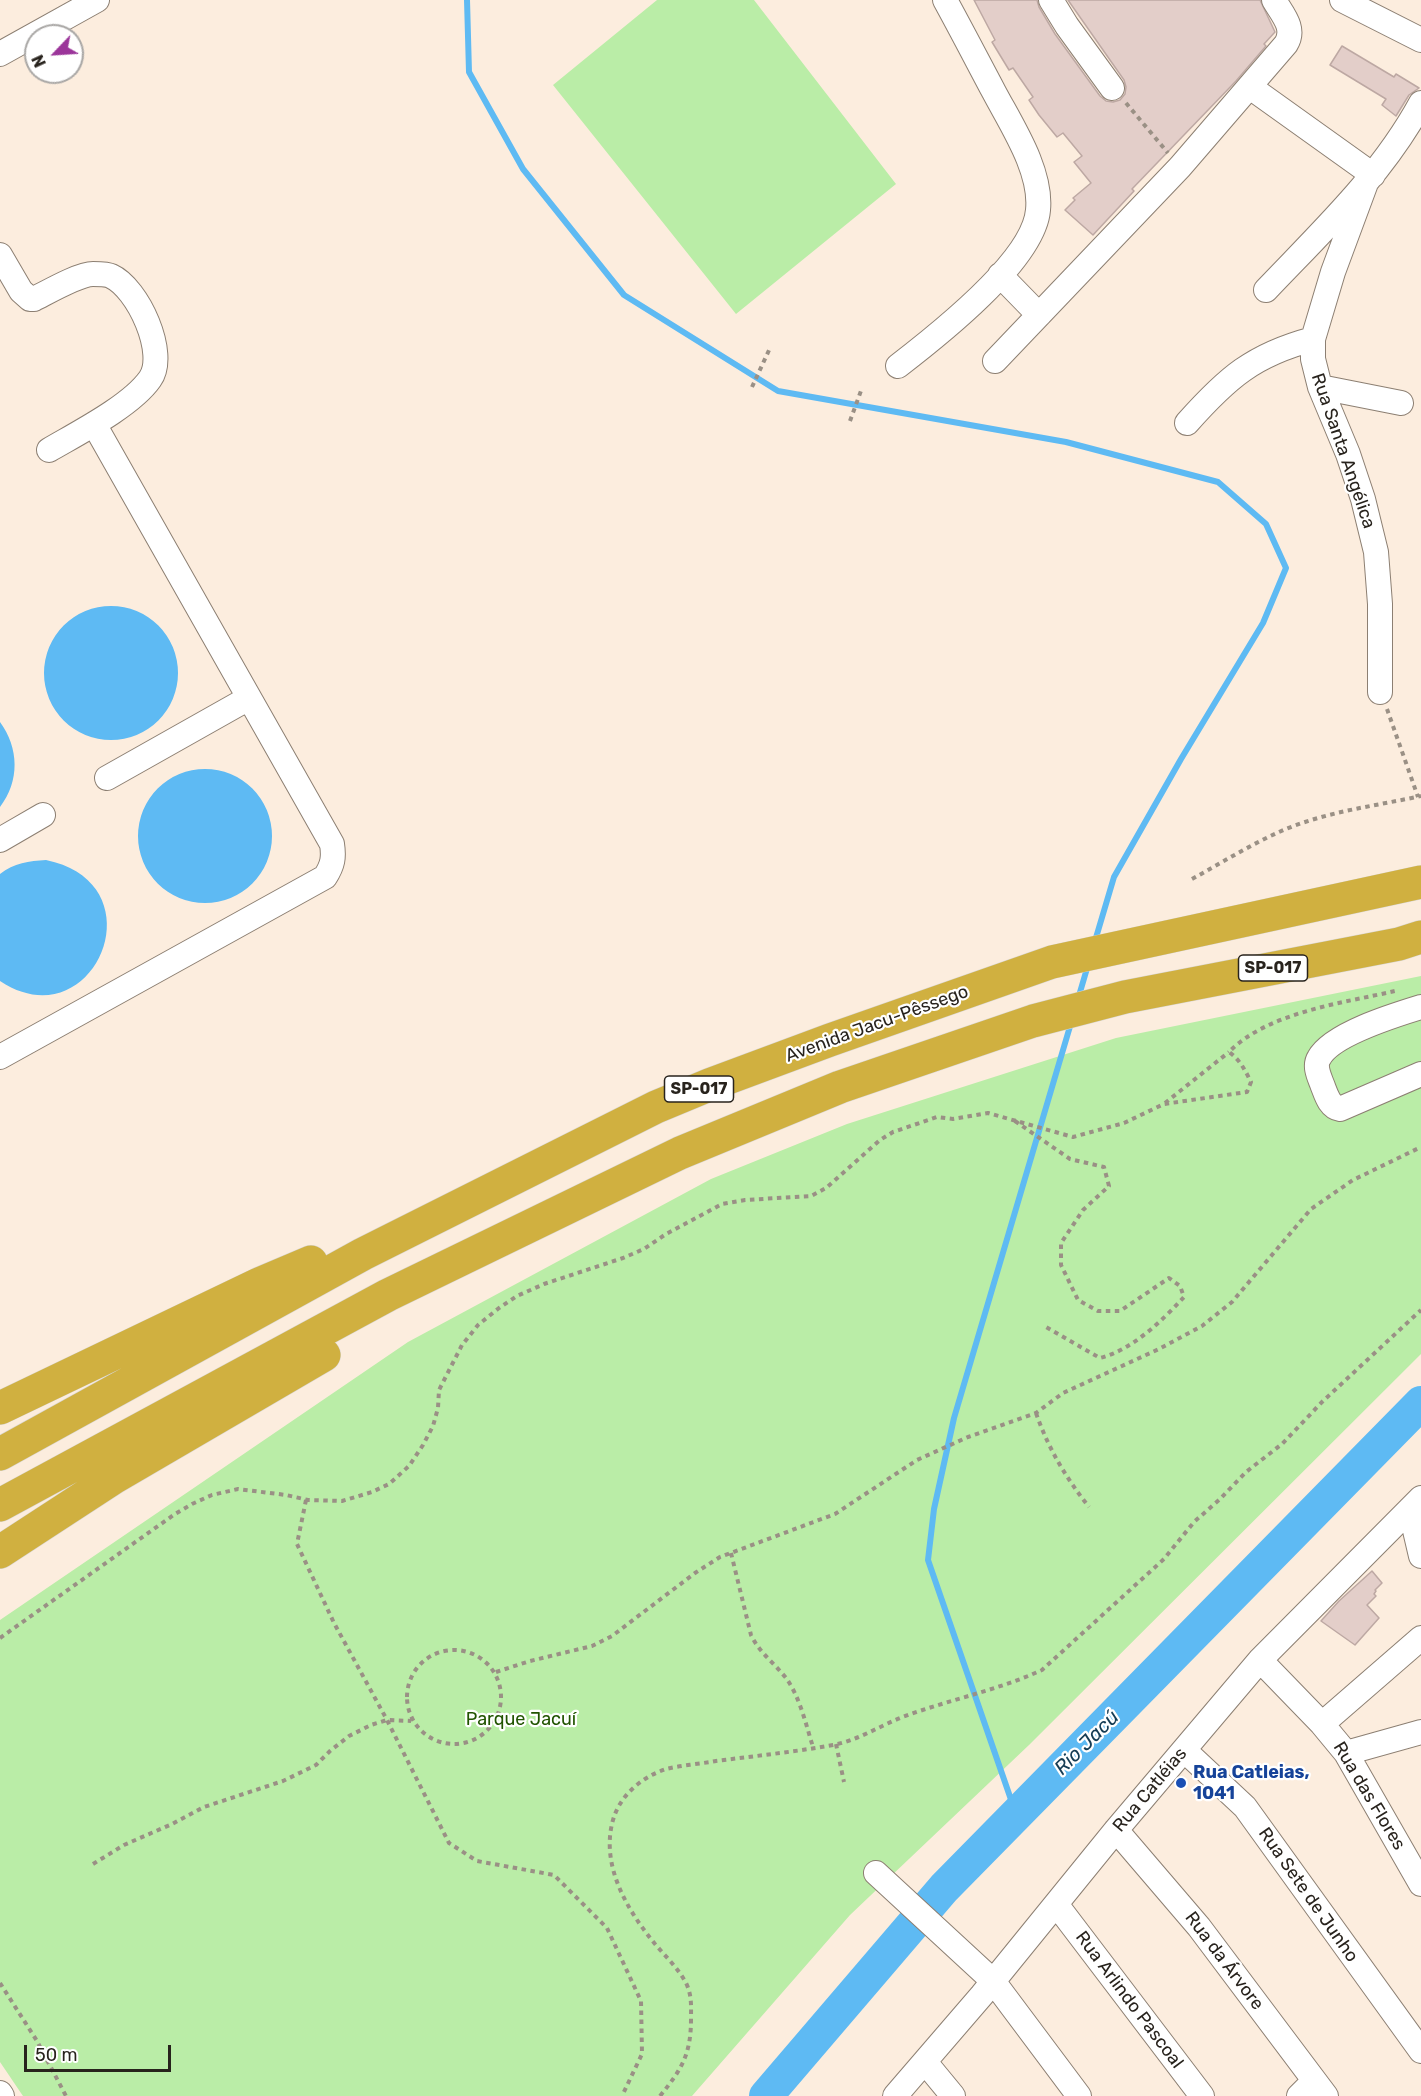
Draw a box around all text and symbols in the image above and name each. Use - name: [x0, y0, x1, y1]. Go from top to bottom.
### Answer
- north arrow: [24, 24, 84, 84]
- text: N: [28, 52, 50, 70]
- street label: Rua Santa Angélica: [1306, 371, 1380, 531]
- road number: SP-017: [1238, 955, 1308, 981]
- street label: Avenida Jacu-Pêssego: [783, 981, 971, 1067]
- road number: SP-017: [664, 1076, 734, 1102]
- water label: Rio Jacú: [1050, 1706, 1124, 1780]
- park label: Parque Jacuí: [466, 1709, 576, 1731]
- street label: Rua das Flores: [1328, 1738, 1410, 1854]
- street label: Rua Catléias: [1108, 1743, 1192, 1837]
- place label: Rua Catleias, 1041: [1193, 1762, 1310, 1804]
- marker: Rua Catleias, 1041: [1174, 1776, 1188, 1790]
- street label: Rua Sete de Junho: [1253, 1824, 1363, 1966]
- street label: Rua da Árvore: [1180, 1908, 1268, 2014]
- street label: Rua Arlindo Pascoal: [1070, 1927, 1188, 2073]
- scale bar: [27, 2033, 174, 2071]
- text: 50 m: [35, 2044, 78, 2066]

